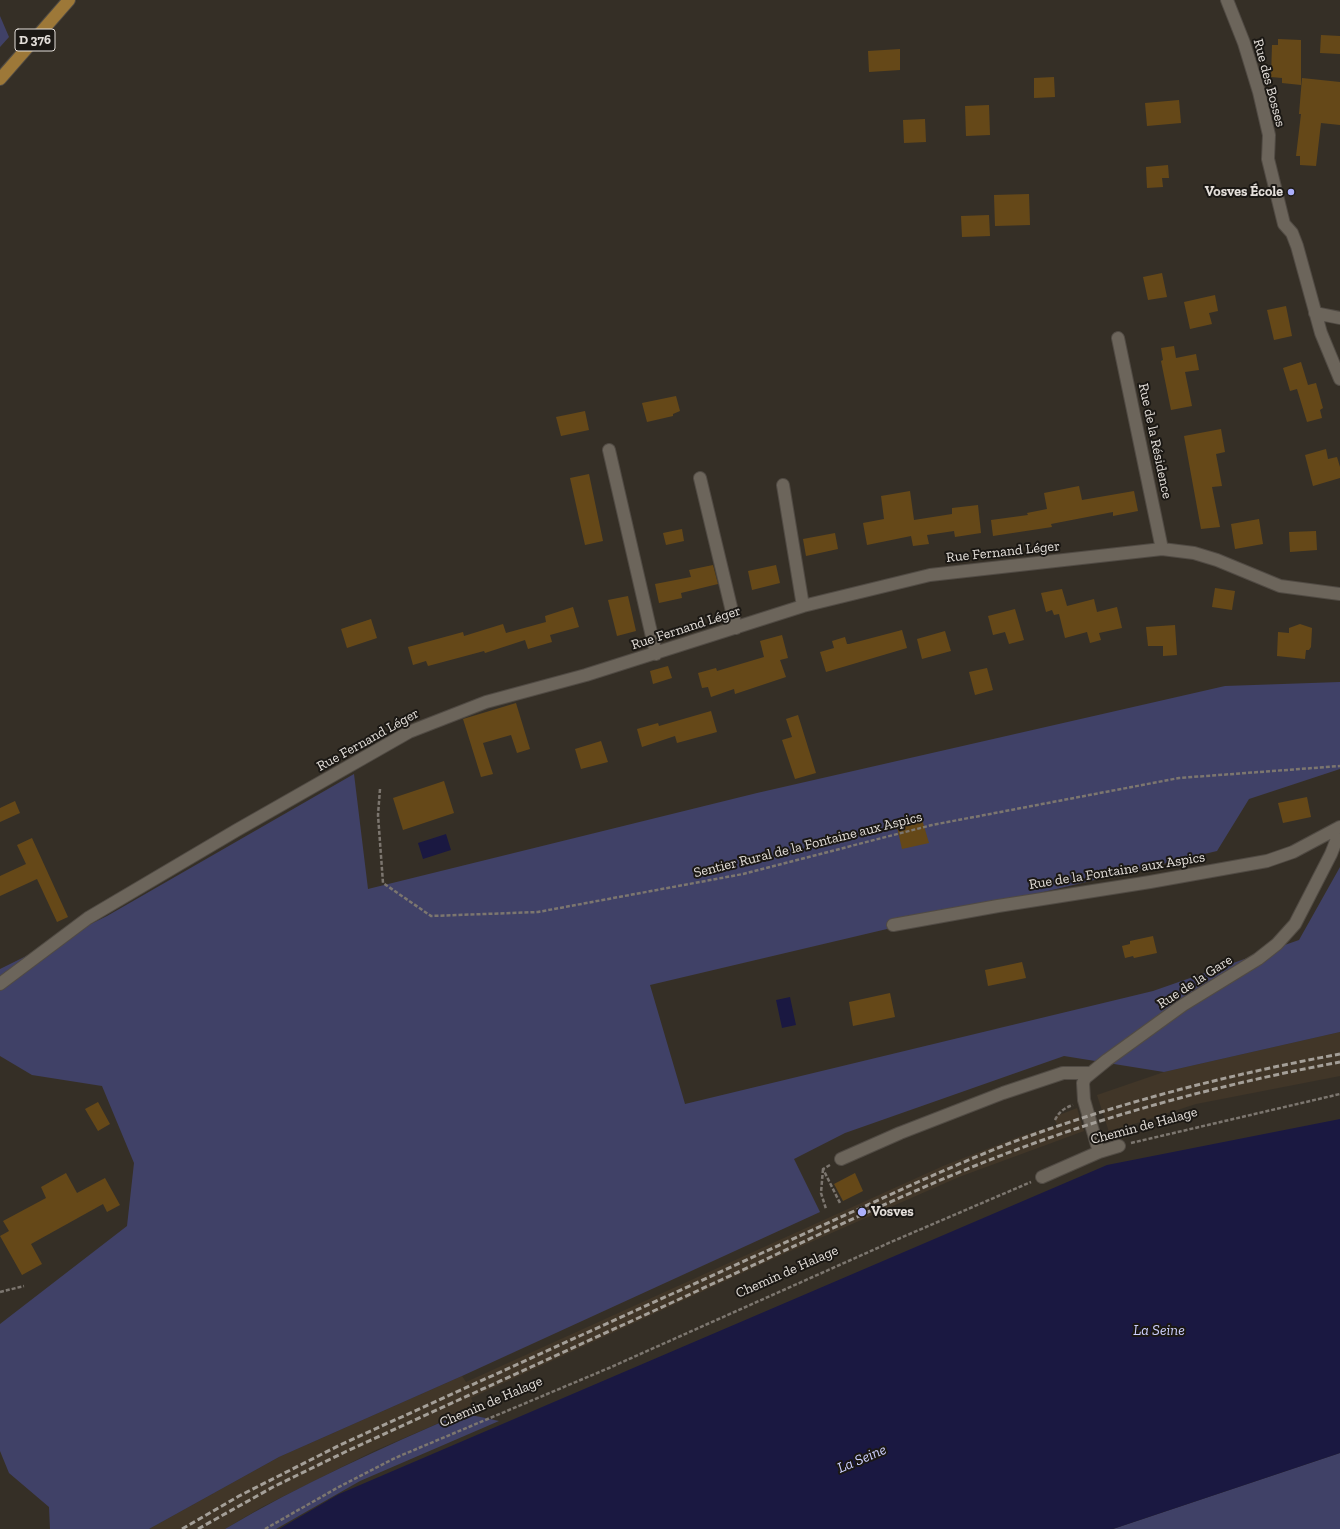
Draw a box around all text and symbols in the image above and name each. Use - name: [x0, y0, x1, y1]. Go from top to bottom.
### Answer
- road number: D 376: [15, 29, 55, 51]
- street label: Rue des Bosses: [1249, 37, 1289, 129]
- place label: Vosves École: [1205, 184, 1283, 200]
- marker: Vosves École: [1286, 187, 1296, 197]
- street label: Rue de la Résidence: [1135, 382, 1175, 500]
- street label: Rue Fernand Léger: [945, 538, 1061, 566]
- street label: Rue Fernand Léger: [629, 602, 743, 654]
- street label: Rue Fernand Léger: [314, 705, 422, 775]
- street label: Sentier Rural de la Fontaine aux Aspics: [692, 808, 924, 882]
- street label: Rue de la Fontaine aux Aspics: [1028, 849, 1206, 893]
- street label: Rue de la Gare: [1154, 951, 1236, 1013]
- street label: Chemin de Halage: [1089, 1104, 1199, 1148]
- place label: Vosves: [871, 1204, 914, 1220]
- marker: Vosves: [856, 1206, 868, 1218]
- street label: Chemin de Halage: [733, 1242, 841, 1302]
- water label: La Seine: [1133, 1322, 1185, 1340]
- street label: Chemin de Halage: [437, 1373, 545, 1431]
- water label: La Seine: [835, 1441, 889, 1477]

